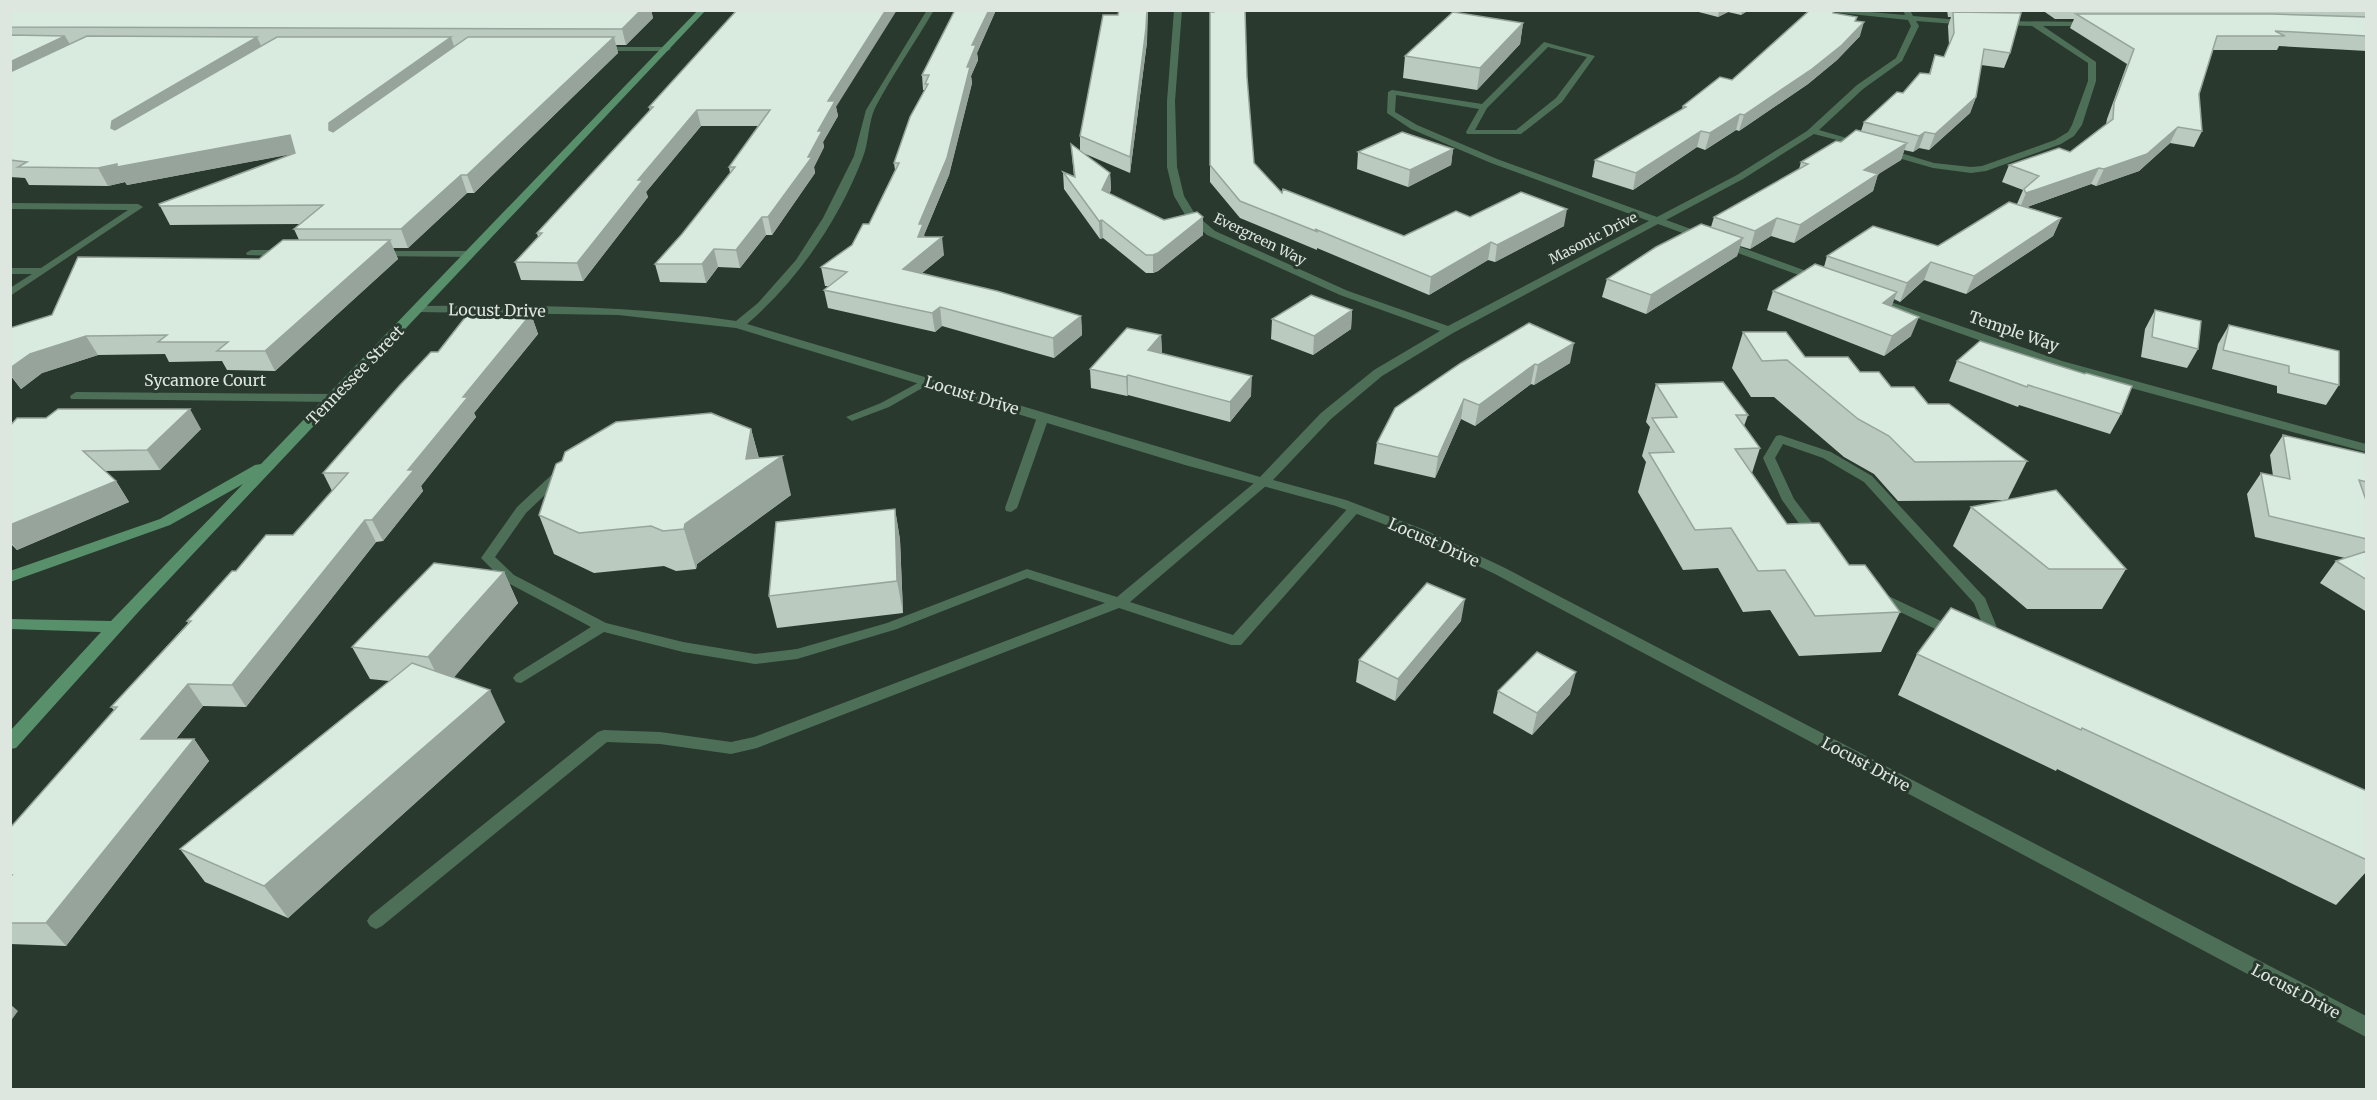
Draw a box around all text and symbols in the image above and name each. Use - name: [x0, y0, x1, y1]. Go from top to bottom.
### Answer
- street label: Masonic Drive: [1546, 208, 1640, 268]
- street label: Evergreen Way: [1211, 209, 1310, 269]
- street label: Locust Drive: [448, 299, 546, 321]
- street label: Temple Way: [1966, 306, 2062, 356]
- street label: Tennessee Street: [302, 320, 408, 429]
- street label: Sycamore Court: [144, 370, 267, 390]
- street label: Locust Drive: [923, 371, 1021, 419]
- street label: Locust Drive: [1385, 513, 1483, 571]
- street label: Locust Drive: [1818, 732, 1914, 796]
- street label: Locust Drive: [2248, 959, 2344, 1023]

